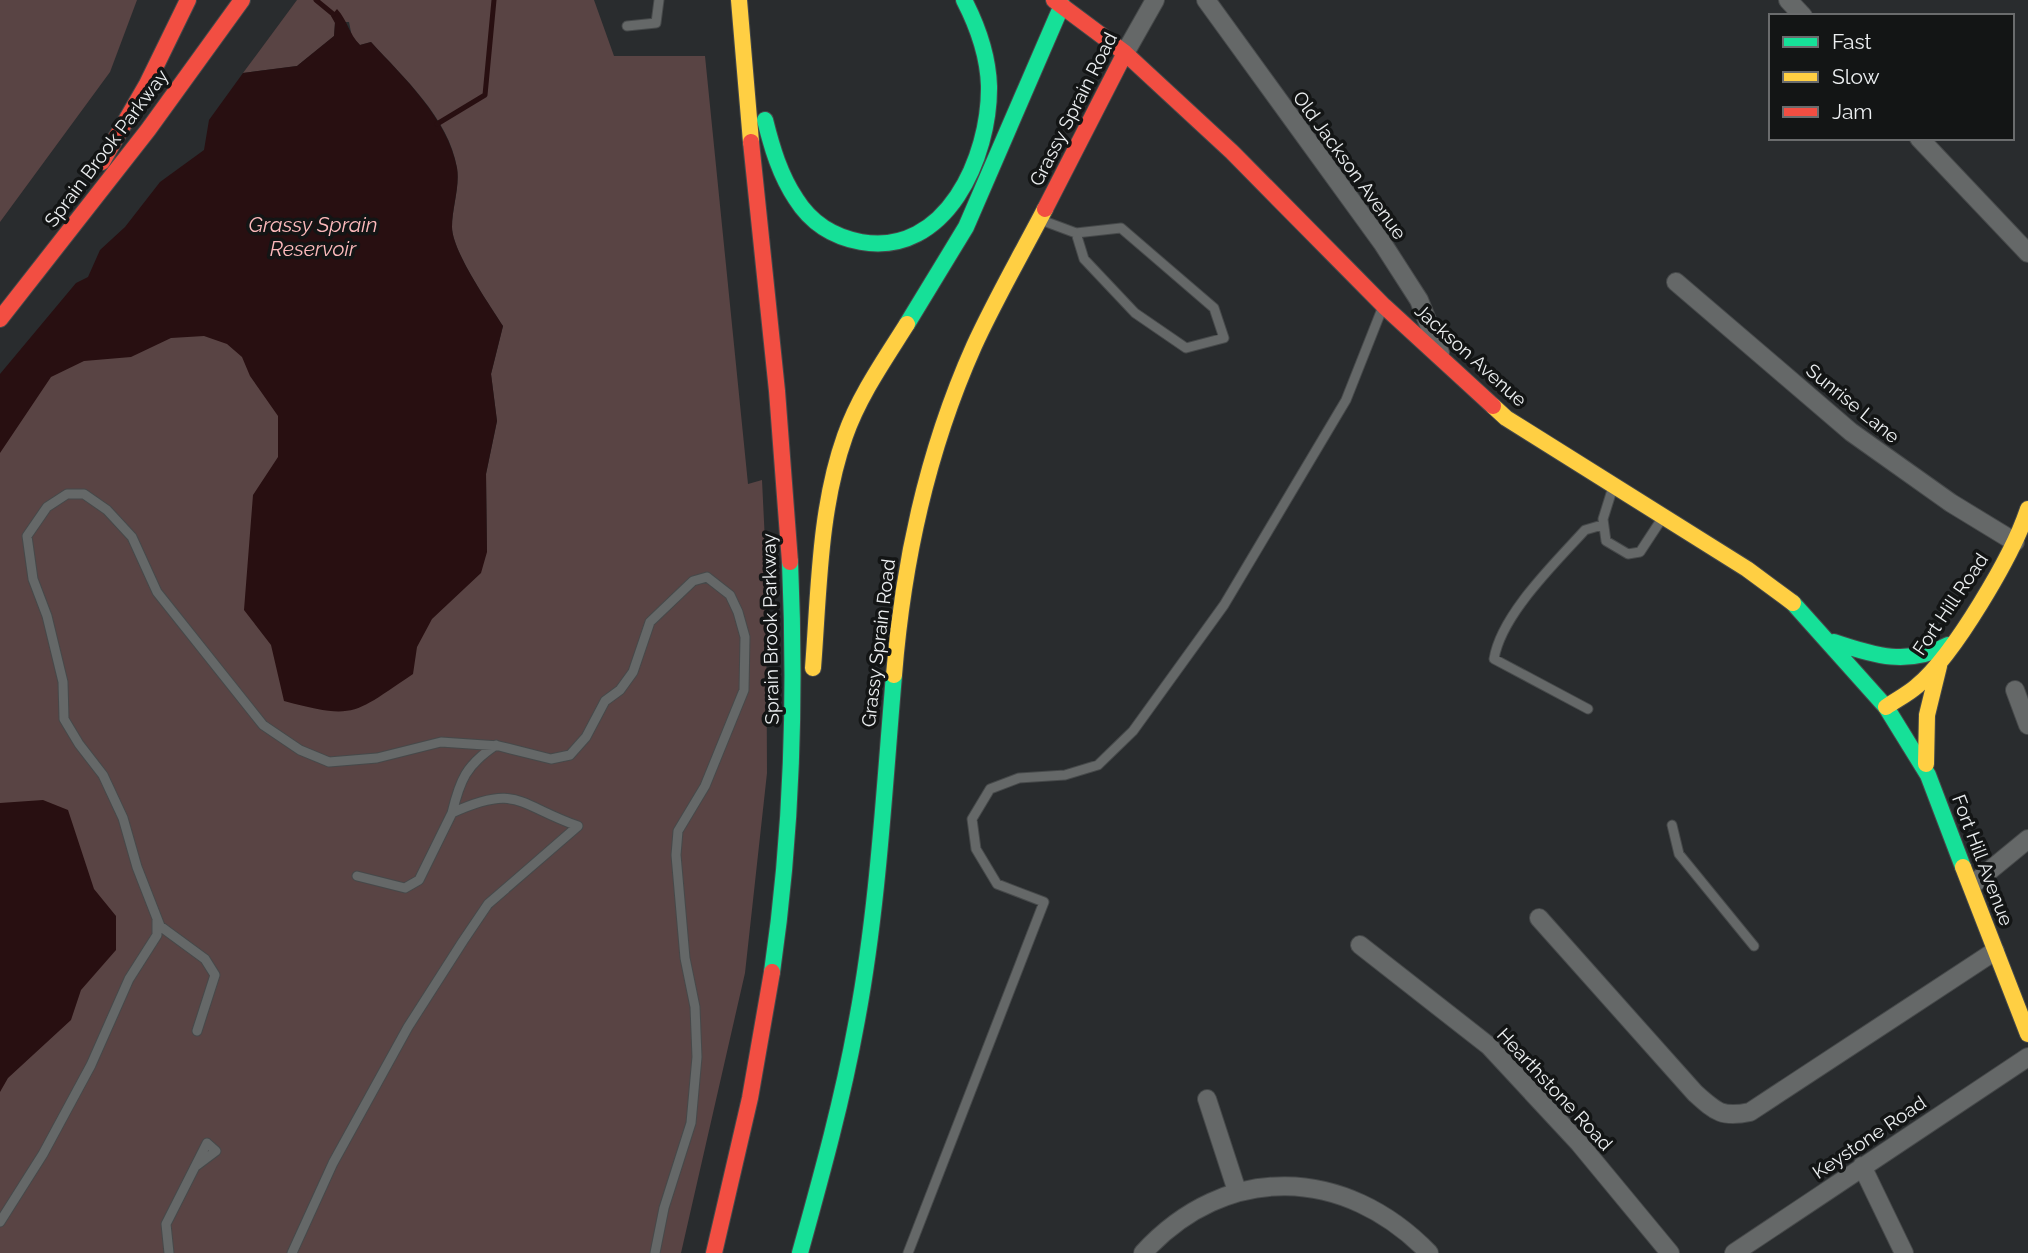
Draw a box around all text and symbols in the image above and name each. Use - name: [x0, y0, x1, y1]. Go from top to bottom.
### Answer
- legend: [1769, 14, 2014, 140]
- street label: Grassy Sprain Road: [1025, 29, 1121, 189]
- text: Fast: [1832, 29, 1872, 54]
- text: Slow: [1832, 64, 1880, 89]
- street label: Sprain Brook Parkway: [40, 65, 172, 231]
- street label: Old Jackson Avenue: [1289, 87, 1411, 243]
- text: Jam: [1832, 99, 1873, 124]
- water label: Grassy Sprain Reservoir: [249, 212, 377, 261]
- street label: Jackson Avenue: [1411, 299, 1531, 411]
- street label: Sunrise Lane: [1802, 359, 1904, 447]
- street label: Sprain Brook Parkway: [757, 533, 783, 725]
- street label: Fort Hill Road: [1908, 549, 1992, 659]
- street label: Grassy Sprain Road: [857, 558, 899, 728]
- street label: Fort Hill Avenue: [1948, 791, 2018, 929]
- street label: Hearthstone Road: [1493, 1023, 1617, 1155]
- street label: Keystone Road: [1808, 1091, 1930, 1183]

